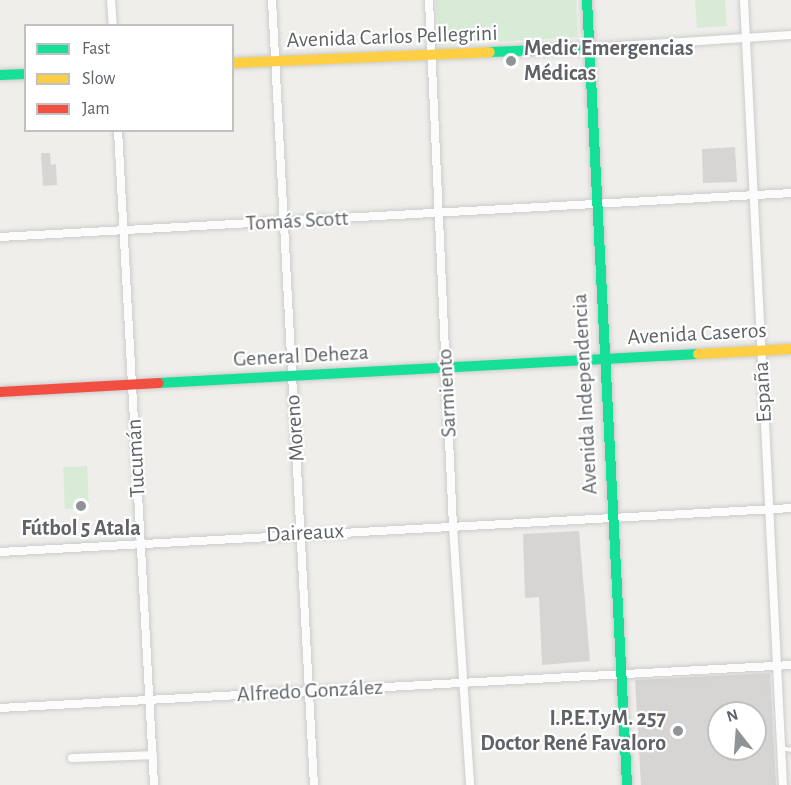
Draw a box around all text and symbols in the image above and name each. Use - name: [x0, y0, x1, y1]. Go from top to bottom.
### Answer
- street label: Avenida Carlos Pellegrini: [286, 20, 498, 54]
- legend: [24, 24, 234, 132]
- place label: Medic Emergencias Médicas: [524, 35, 694, 86]
- text: Fast: [82, 40, 110, 58]
- marker: Medic Emergencias Médicas: [502, 52, 520, 70]
- text: Slow: [82, 70, 115, 88]
- text: Jam: [82, 100, 110, 118]
- street label: Tomás Scott: [245, 205, 349, 237]
- street label: Avenida Independencia: [567, 293, 603, 495]
- street label: Avenida Caseros: [627, 317, 767, 351]
- street label: General Deheza: [233, 339, 369, 373]
- street label: Sarmiento: [431, 348, 463, 438]
- street label: España: [748, 361, 778, 423]
- street label: Moreno: [279, 394, 311, 462]
- street label: Tucumán: [121, 418, 151, 498]
- marker: Fútbol 5 Atala: [74, 499, 88, 513]
- place label: Fútbol 5 Atala: [21, 516, 141, 542]
- street label: Daireaux: [265, 518, 345, 548]
- street label: Alfredo González: [236, 674, 384, 708]
- north arrow: [707, 701, 767, 761]
- place label: I.P.E.T.yM. 257 Doctor René Favaloro: [480, 705, 666, 756]
- text: N: [725, 706, 740, 725]
- marker: I.P.E.T.yM. 257 Doctor René Favaloro: [671, 724, 685, 738]

